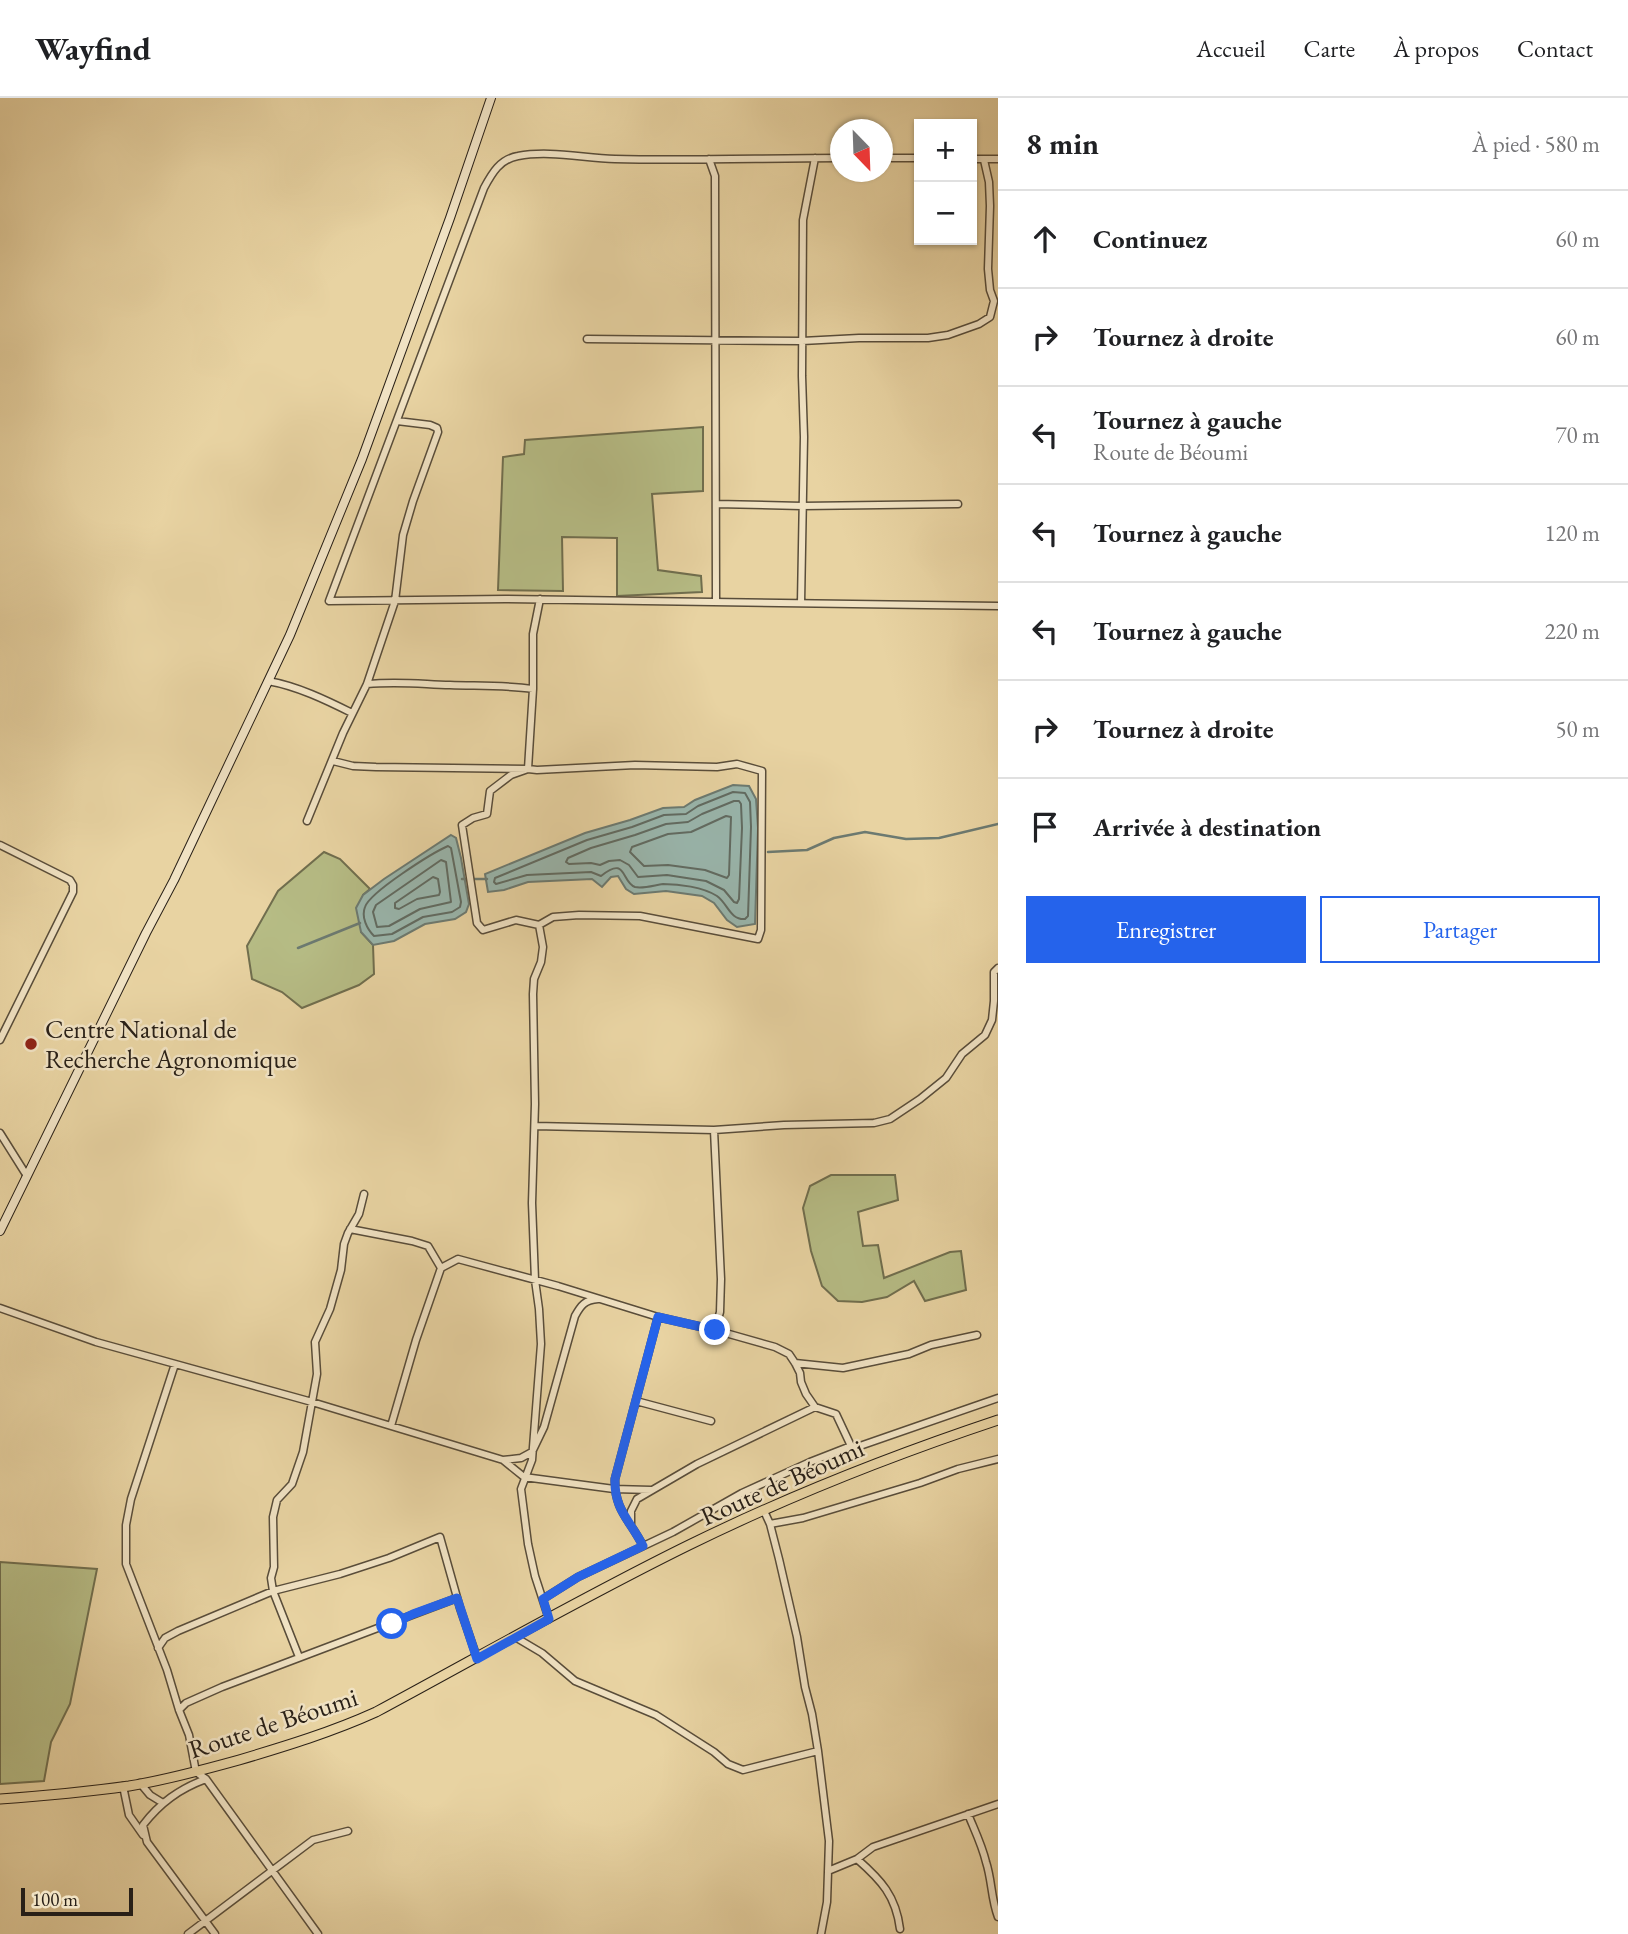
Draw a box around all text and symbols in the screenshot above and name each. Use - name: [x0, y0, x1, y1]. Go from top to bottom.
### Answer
- text: Wayfind: [35, 27, 151, 70]
- text: Accueil: [1196, 33, 1266, 64]
- text: Carte: [1304, 33, 1355, 64]
- text: À propos: [1393, 33, 1479, 64]
- text: Contact: [1517, 33, 1593, 64]
- north arrow: [830, 119, 893, 182]
- map controls: [914, 119, 977, 245]
- button: +: [914, 119, 977, 182]
- text: 8 min: [1026, 124, 1099, 163]
- text: À pied · 580 m: [1472, 129, 1600, 159]
- button: −: [914, 182, 977, 245]
- icon: ahead: [1026, 220, 1064, 258]
- text: Continuez: [1093, 222, 1207, 256]
- text: 60 m: [1555, 224, 1600, 254]
- icon: right: [1026, 318, 1064, 356]
- text: Tournez à droite: [1093, 320, 1274, 354]
- text: 60 m: [1555, 322, 1600, 352]
- text: Tournez à gauche: [1093, 403, 1282, 437]
- icon: left: [1026, 416, 1064, 454]
- text: 70 m: [1555, 420, 1600, 450]
- text: Route de Béoumi: [1093, 437, 1248, 467]
- icon: left: [1026, 514, 1064, 552]
- text: Tournez à gauche: [1093, 516, 1282, 550]
- text: 120 m: [1544, 518, 1600, 548]
- icon: left: [1026, 612, 1064, 650]
- text: Tournez à gauche: [1093, 614, 1282, 648]
- text: 220 m: [1544, 616, 1600, 646]
- icon: right: [1026, 710, 1064, 748]
- text: Tournez à droite: [1093, 712, 1274, 746]
- text: 50 m: [1555, 714, 1600, 744]
- icon: arrive: [1026, 808, 1064, 846]
- text: Arrivée à destination: [1093, 810, 1321, 844]
- button: Enregistrer: [1026, 896, 1306, 963]
- button: Partager: [1320, 896, 1600, 963]
- place label: Centre National de Recherche Agronomique: [45, 1012, 297, 1076]
- marker: Centre National de Recherche Agronomique: [23, 1036, 39, 1052]
- route end: [699, 1314, 730, 1345]
- street label: Route de Béoumi: [695, 1431, 869, 1533]
- route start: [376, 1608, 407, 1639]
- street label: Route de Béoumi: [184, 1680, 362, 1766]
- scale bar: [21, 1885, 133, 1917]
- text: 100 m: [32, 1887, 78, 1912]

